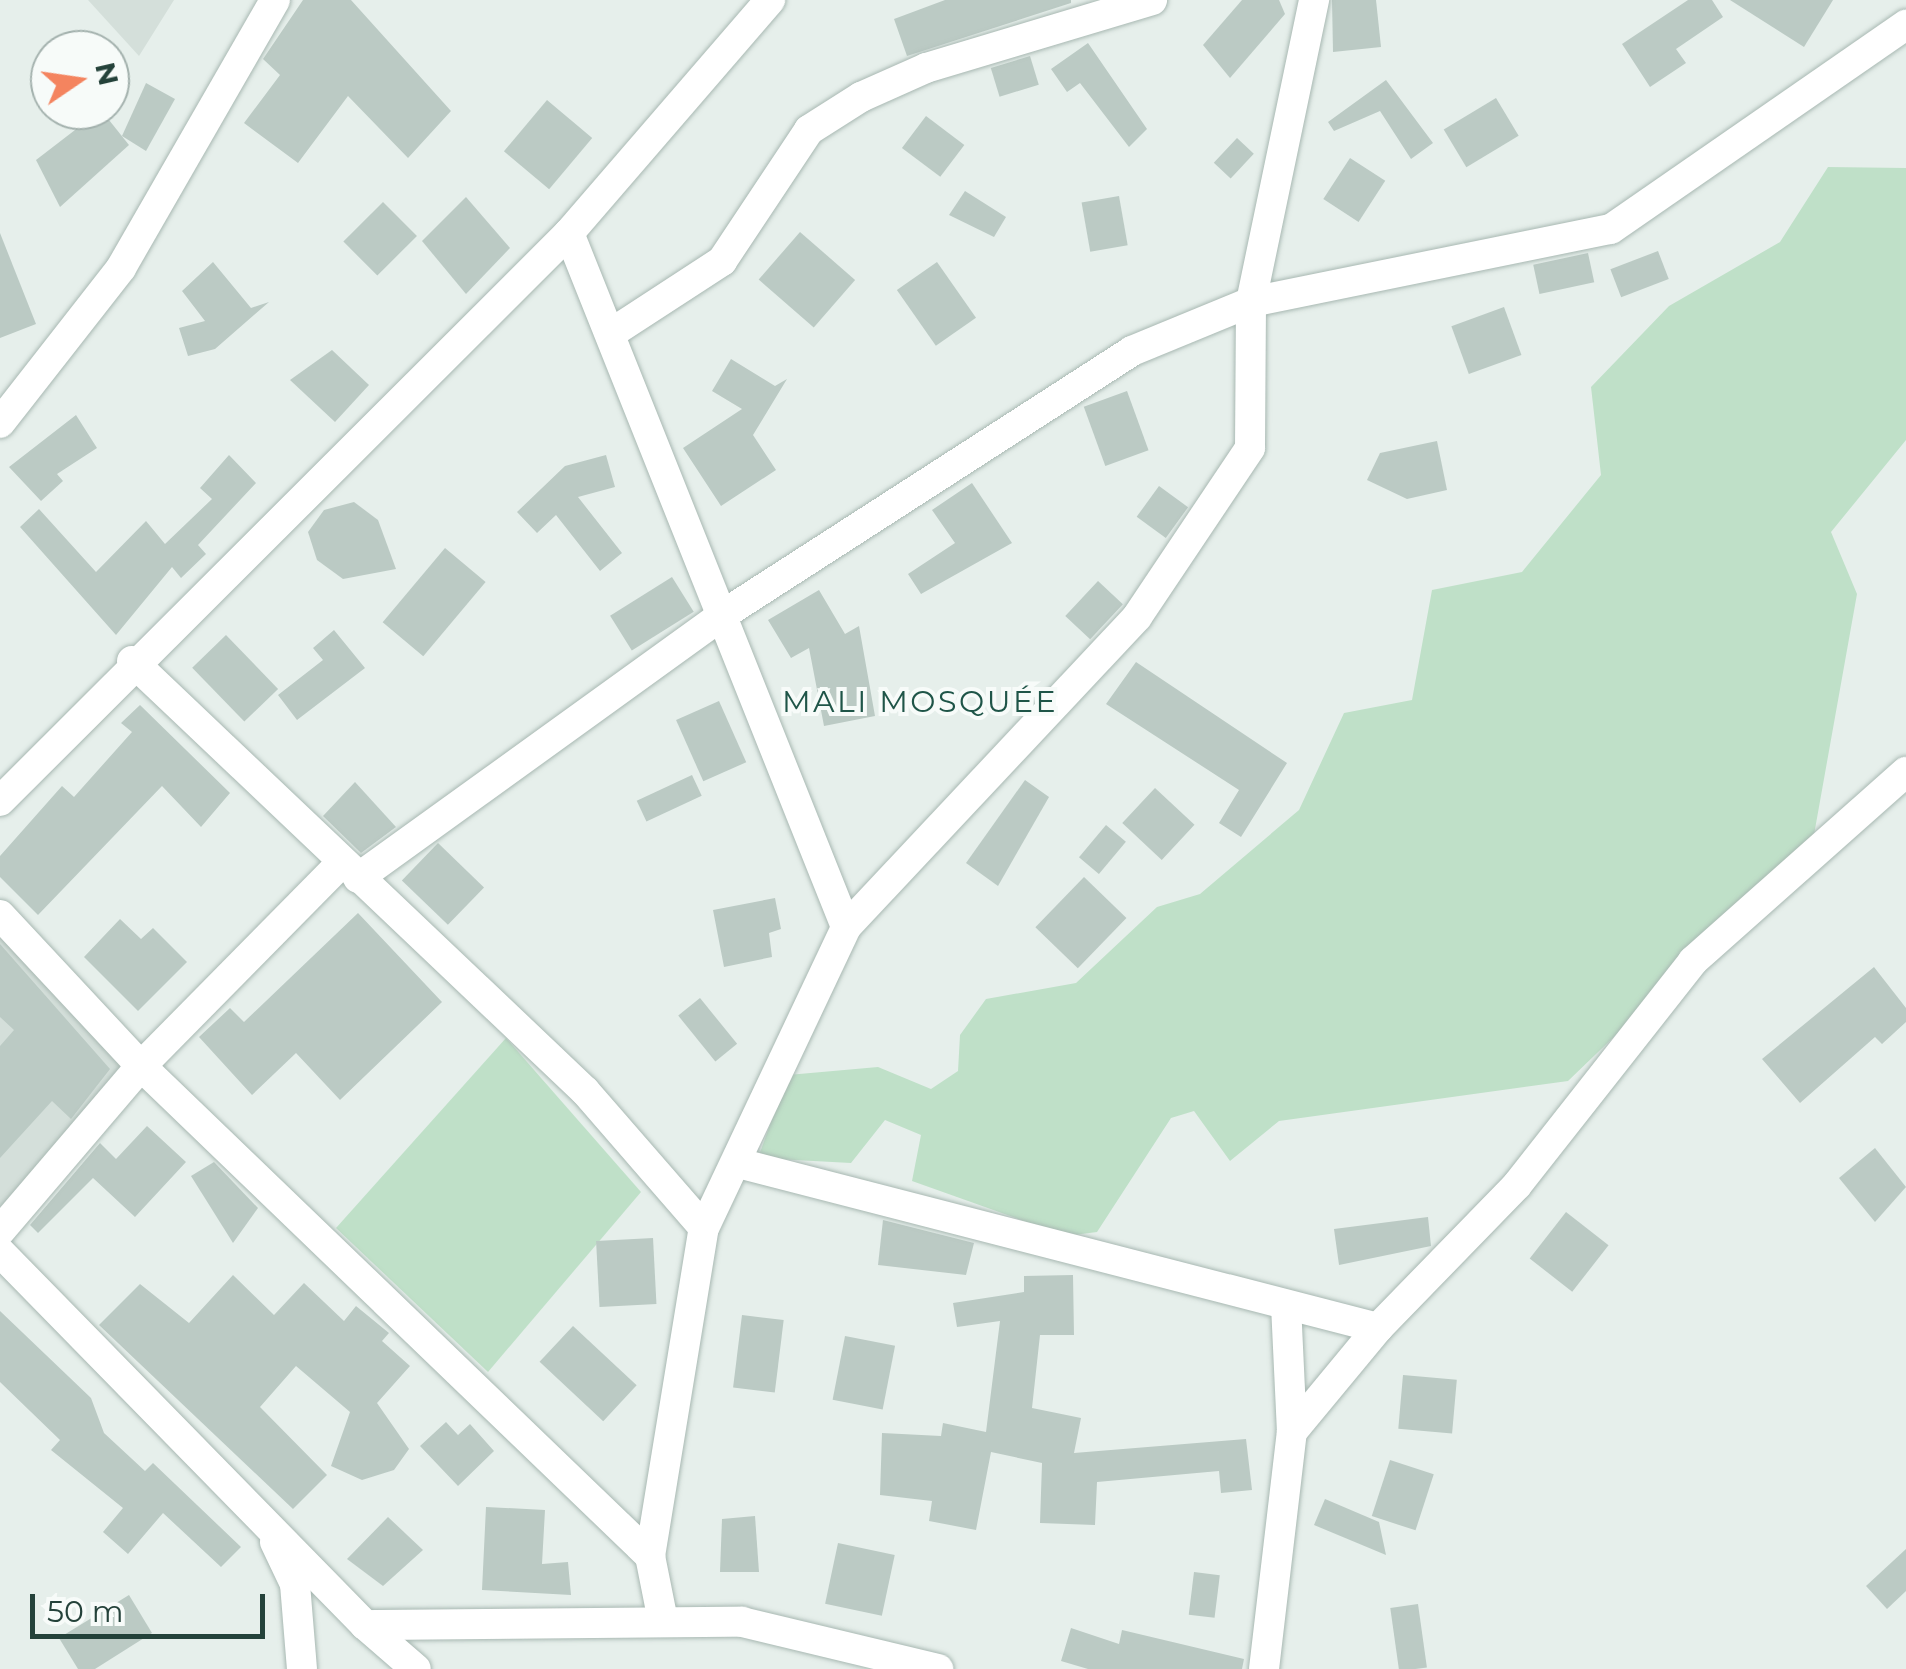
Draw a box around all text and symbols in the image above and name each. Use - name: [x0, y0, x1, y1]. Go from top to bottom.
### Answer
- north arrow: [30, 30, 130, 130]
- text: N: [88, 59, 126, 89]
- district label: MALI MOSQUÉE: [782, 684, 1058, 720]
- scale bar: [35, 1574, 270, 1636]
- text: 50 m: [47, 1593, 124, 1630]

